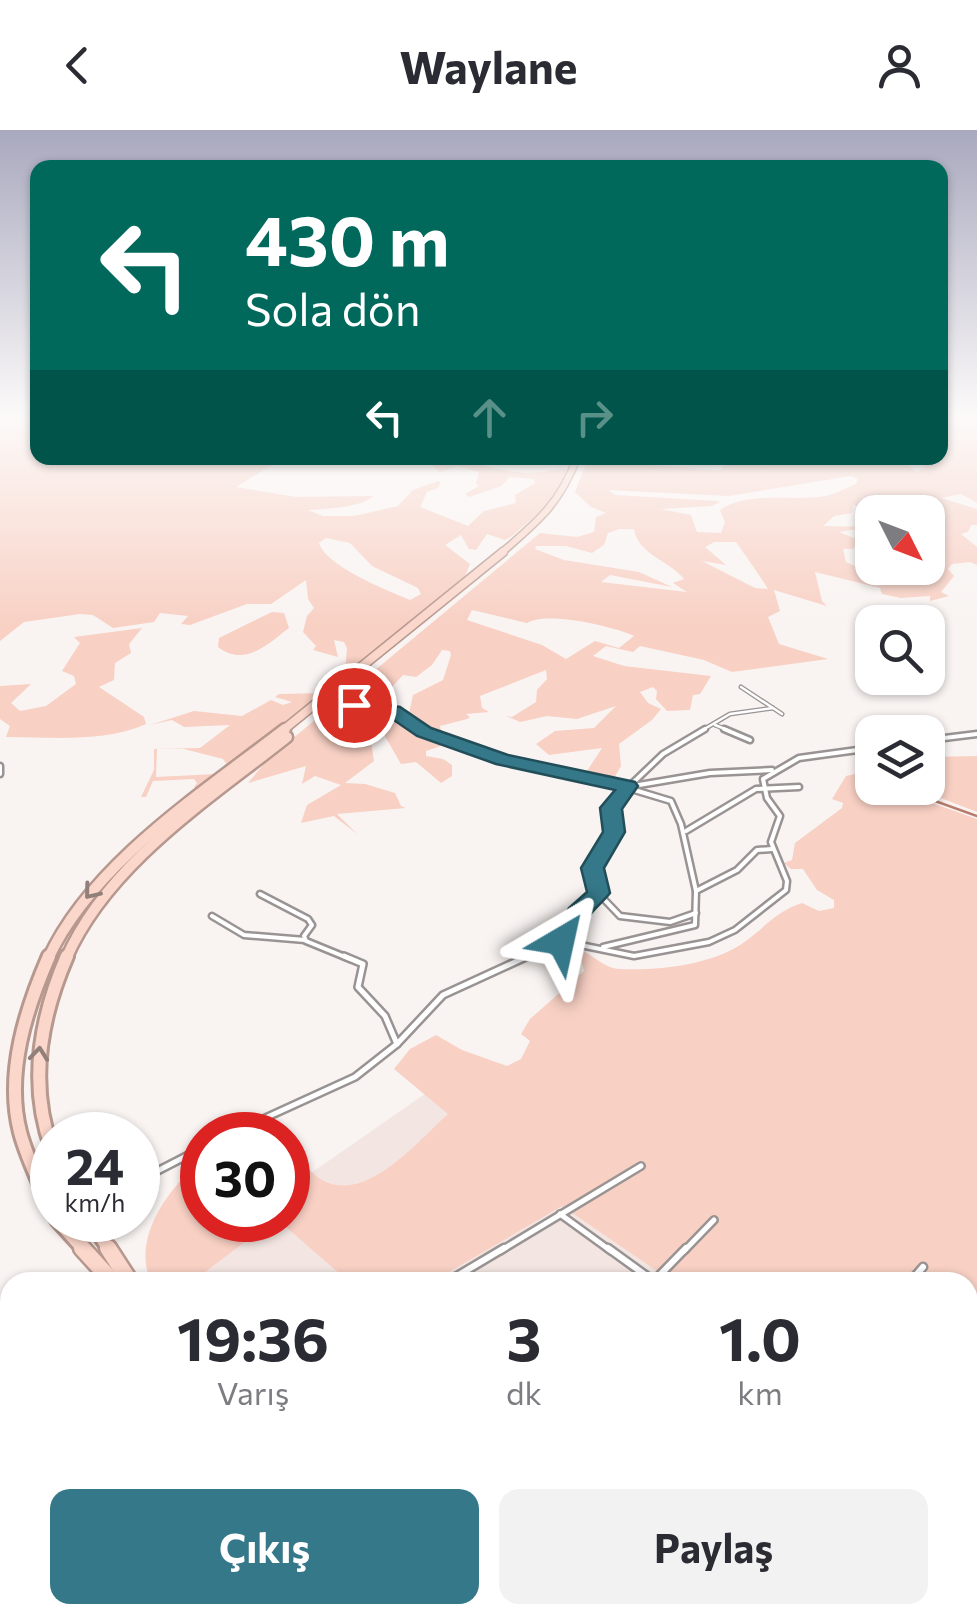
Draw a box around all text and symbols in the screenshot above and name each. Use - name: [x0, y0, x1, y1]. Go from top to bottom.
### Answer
- icon: back: [50, 38, 105, 93]
- text: Waylane: [399, 38, 578, 93]
- icon: person: [872, 38, 927, 93]
- text: 430 m: [245, 195, 450, 280]
- icon: left: [80, 200, 210, 330]
- text: Sola dön: [245, 280, 421, 335]
- icon: left: [357, 390, 412, 445]
- icon: ahead: [462, 390, 517, 445]
- icon: right: [567, 390, 622, 445]
- north arrow: [855, 495, 945, 585]
- map controls: [855, 495, 945, 805]
- button: search: [855, 605, 945, 695]
- pin: [312, 663, 397, 748]
- icon: arrive: [327, 678, 382, 733]
- button: layers: [855, 715, 945, 805]
- one-way arrow: [85, 881, 103, 899]
- position arrow: [509, 889, 613, 993]
- one-way arrow: [28, 1046, 49, 1062]
- speed limit sign: 30: [180, 1112, 310, 1242]
- text: 24: [66, 1134, 124, 1195]
- text: km/h: [65, 1187, 125, 1217]
- text: 19:36: [177, 1300, 329, 1373]
- text: 3: [506, 1300, 541, 1373]
- text: 1.0: [719, 1300, 801, 1373]
- text: Varış: [217, 1372, 289, 1412]
- text: dk: [506, 1372, 542, 1412]
- text: km: [737, 1372, 783, 1412]
- button: Çıkış: [50, 1489, 479, 1604]
- button: Paylaş: [499, 1489, 928, 1604]

